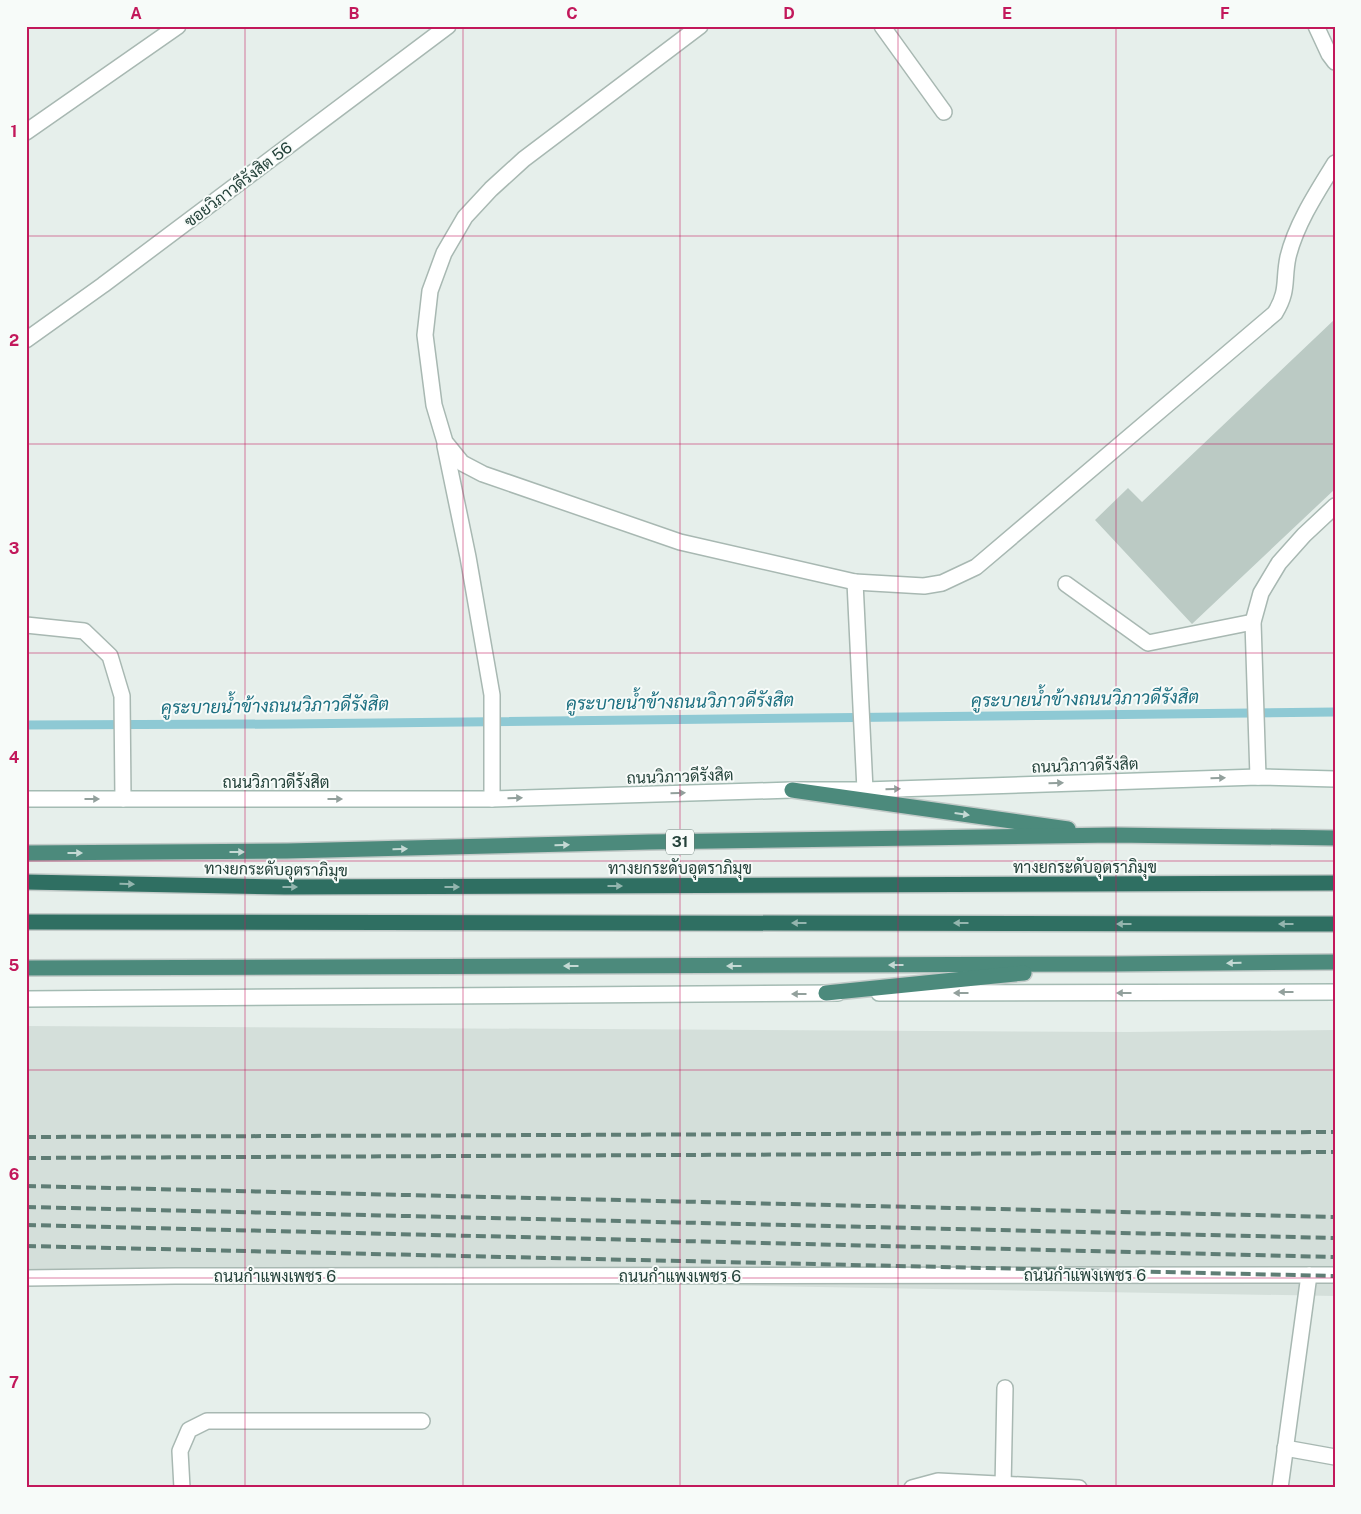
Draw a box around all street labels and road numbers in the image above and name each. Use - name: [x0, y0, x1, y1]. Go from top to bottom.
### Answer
- street label: ซอยวิภาวดีรังสิต 56: [179, 136, 296, 231]
- street label: ถนนวิภาวดีรังสิต: [1031, 752, 1139, 777]
- street label: ถนนวิภาวดีรังสิต: [626, 763, 734, 788]
- street label: ถนนวิภาวดีรังสิต: [222, 771, 330, 792]
- road number: 31: [666, 830, 694, 854]
- street label: ทางยกระดับอุตราภิมุข: [1013, 857, 1157, 879]
- street label: ทางยกระดับอุตราภิมุข: [204, 858, 348, 882]
- street label: ทางยกระดับอุตราภิมุข: [608, 858, 752, 880]
- street label: ถนนกำแพงเพชร 6: [1024, 1266, 1146, 1285]
- street label: ถนนกำแพงเพชร 6: [214, 1267, 336, 1286]
- street label: ถนนกำแพงเพชร 6: [619, 1267, 741, 1286]

